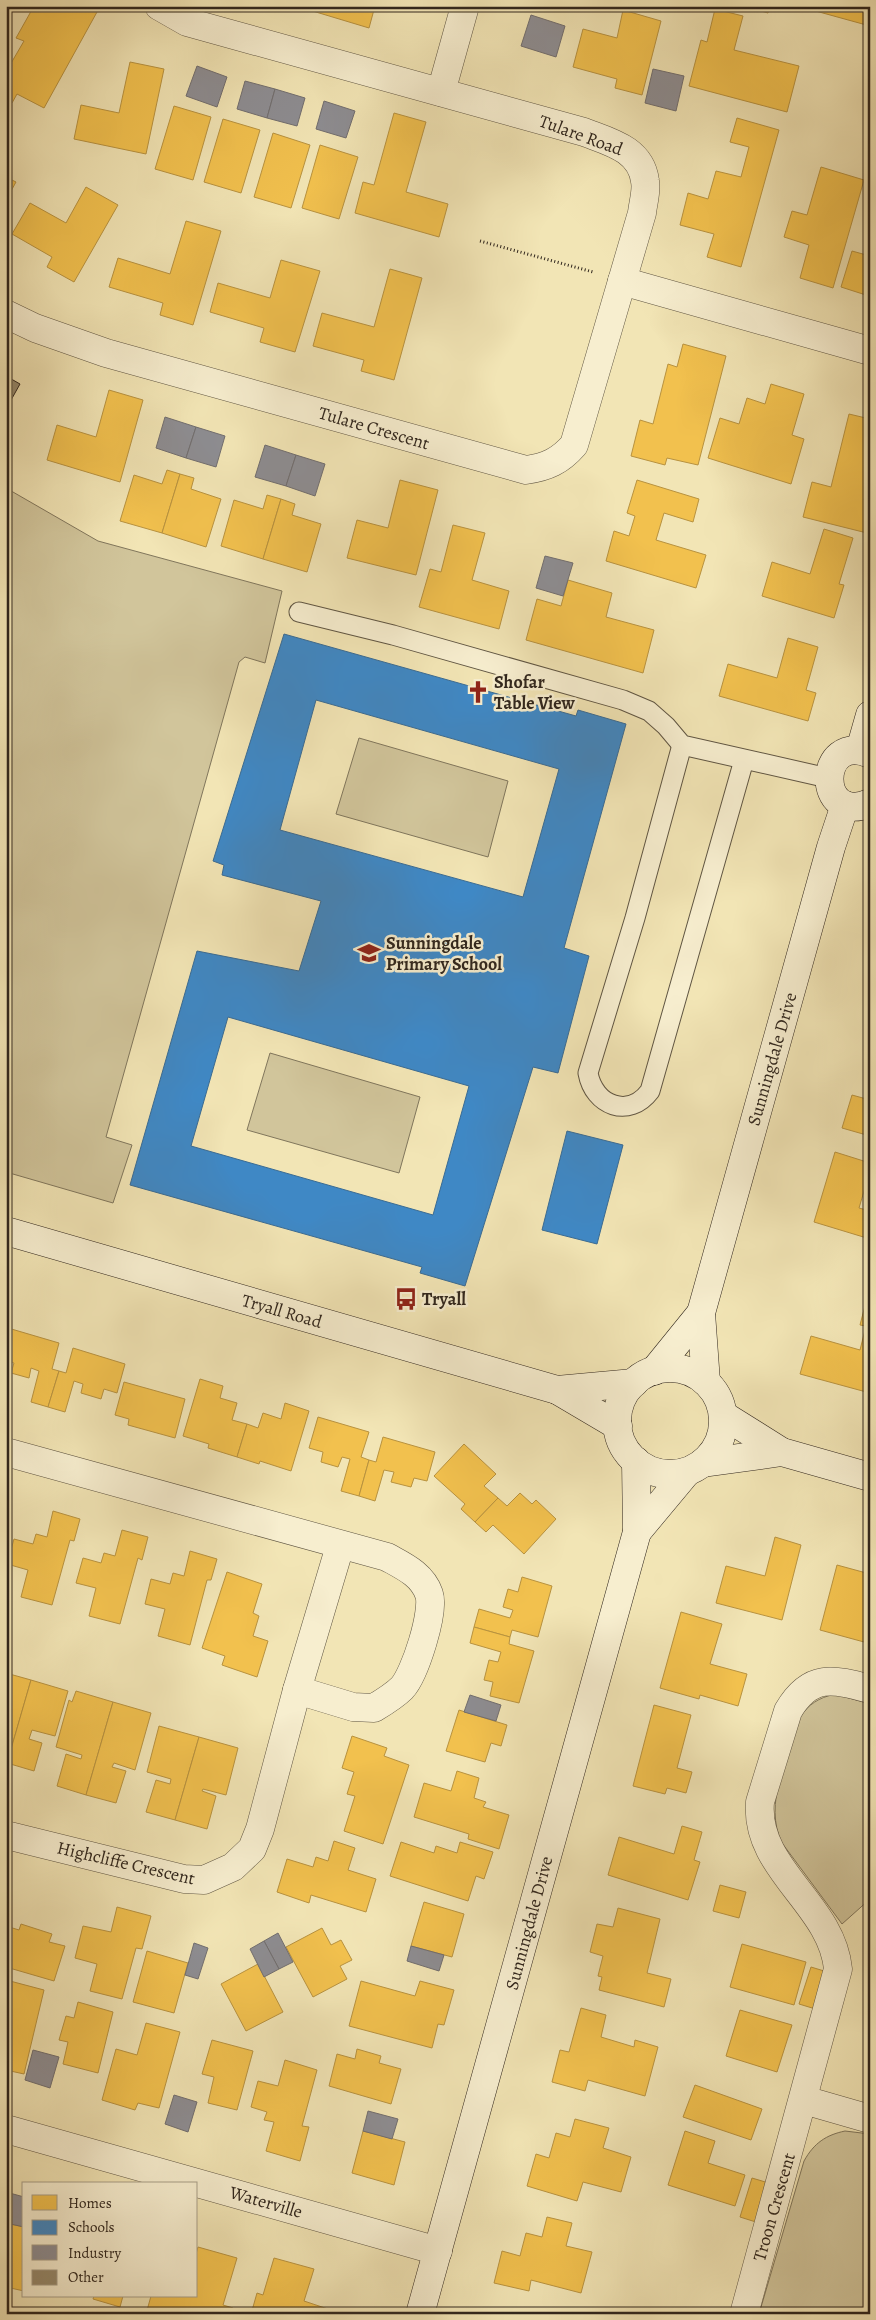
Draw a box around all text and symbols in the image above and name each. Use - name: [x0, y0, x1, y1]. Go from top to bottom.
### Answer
- street label: Tulare Road: [536, 109, 627, 161]
- street label: Tulare Crescent: [316, 401, 432, 455]
- place label: Shofar Table View: [494, 670, 576, 715]
- church icon: Shofar Table View: [465, 679, 491, 705]
- place label: Sunningdale Primary School: [386, 931, 502, 976]
- school or university icon: Sunningdale Primary School: [356, 940, 382, 966]
- street label: Sunningdale Drive: [742, 990, 802, 1128]
- bus stop icon: Tryall: [393, 1286, 419, 1312]
- place label: Tryall: [422, 1287, 466, 1311]
- street label: Tryall Road: [239, 1288, 325, 1334]
- street label: Highcliffe Crescent: [55, 1835, 197, 1891]
- street label: Sunningdale Drive: [500, 1854, 558, 1992]
- street label: Troon Crescent: [747, 2150, 801, 2264]
- street label: Waterville: [226, 2180, 305, 2224]
- legend: [22, 2182, 198, 2298]
- text: Homes: [68, 2193, 112, 2213]
- text: Schools: [68, 2217, 115, 2237]
- text: Industry: [68, 2243, 122, 2263]
- text: Other: [68, 2267, 104, 2287]

